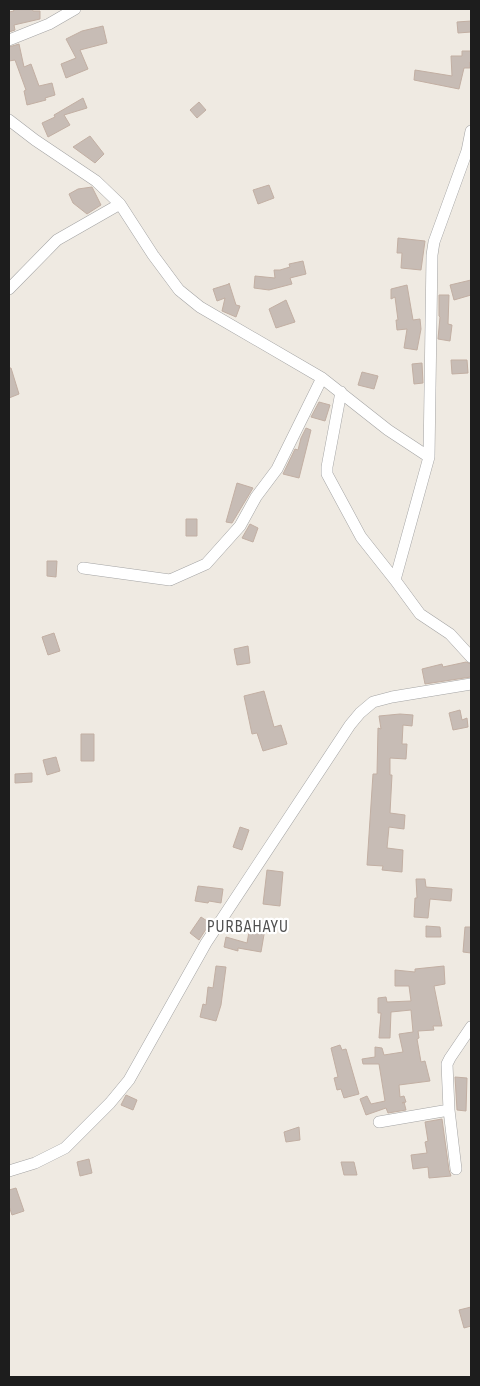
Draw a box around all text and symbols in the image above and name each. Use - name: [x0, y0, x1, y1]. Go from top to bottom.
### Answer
- district label: PURBAHAYU: [207, 916, 289, 937]

